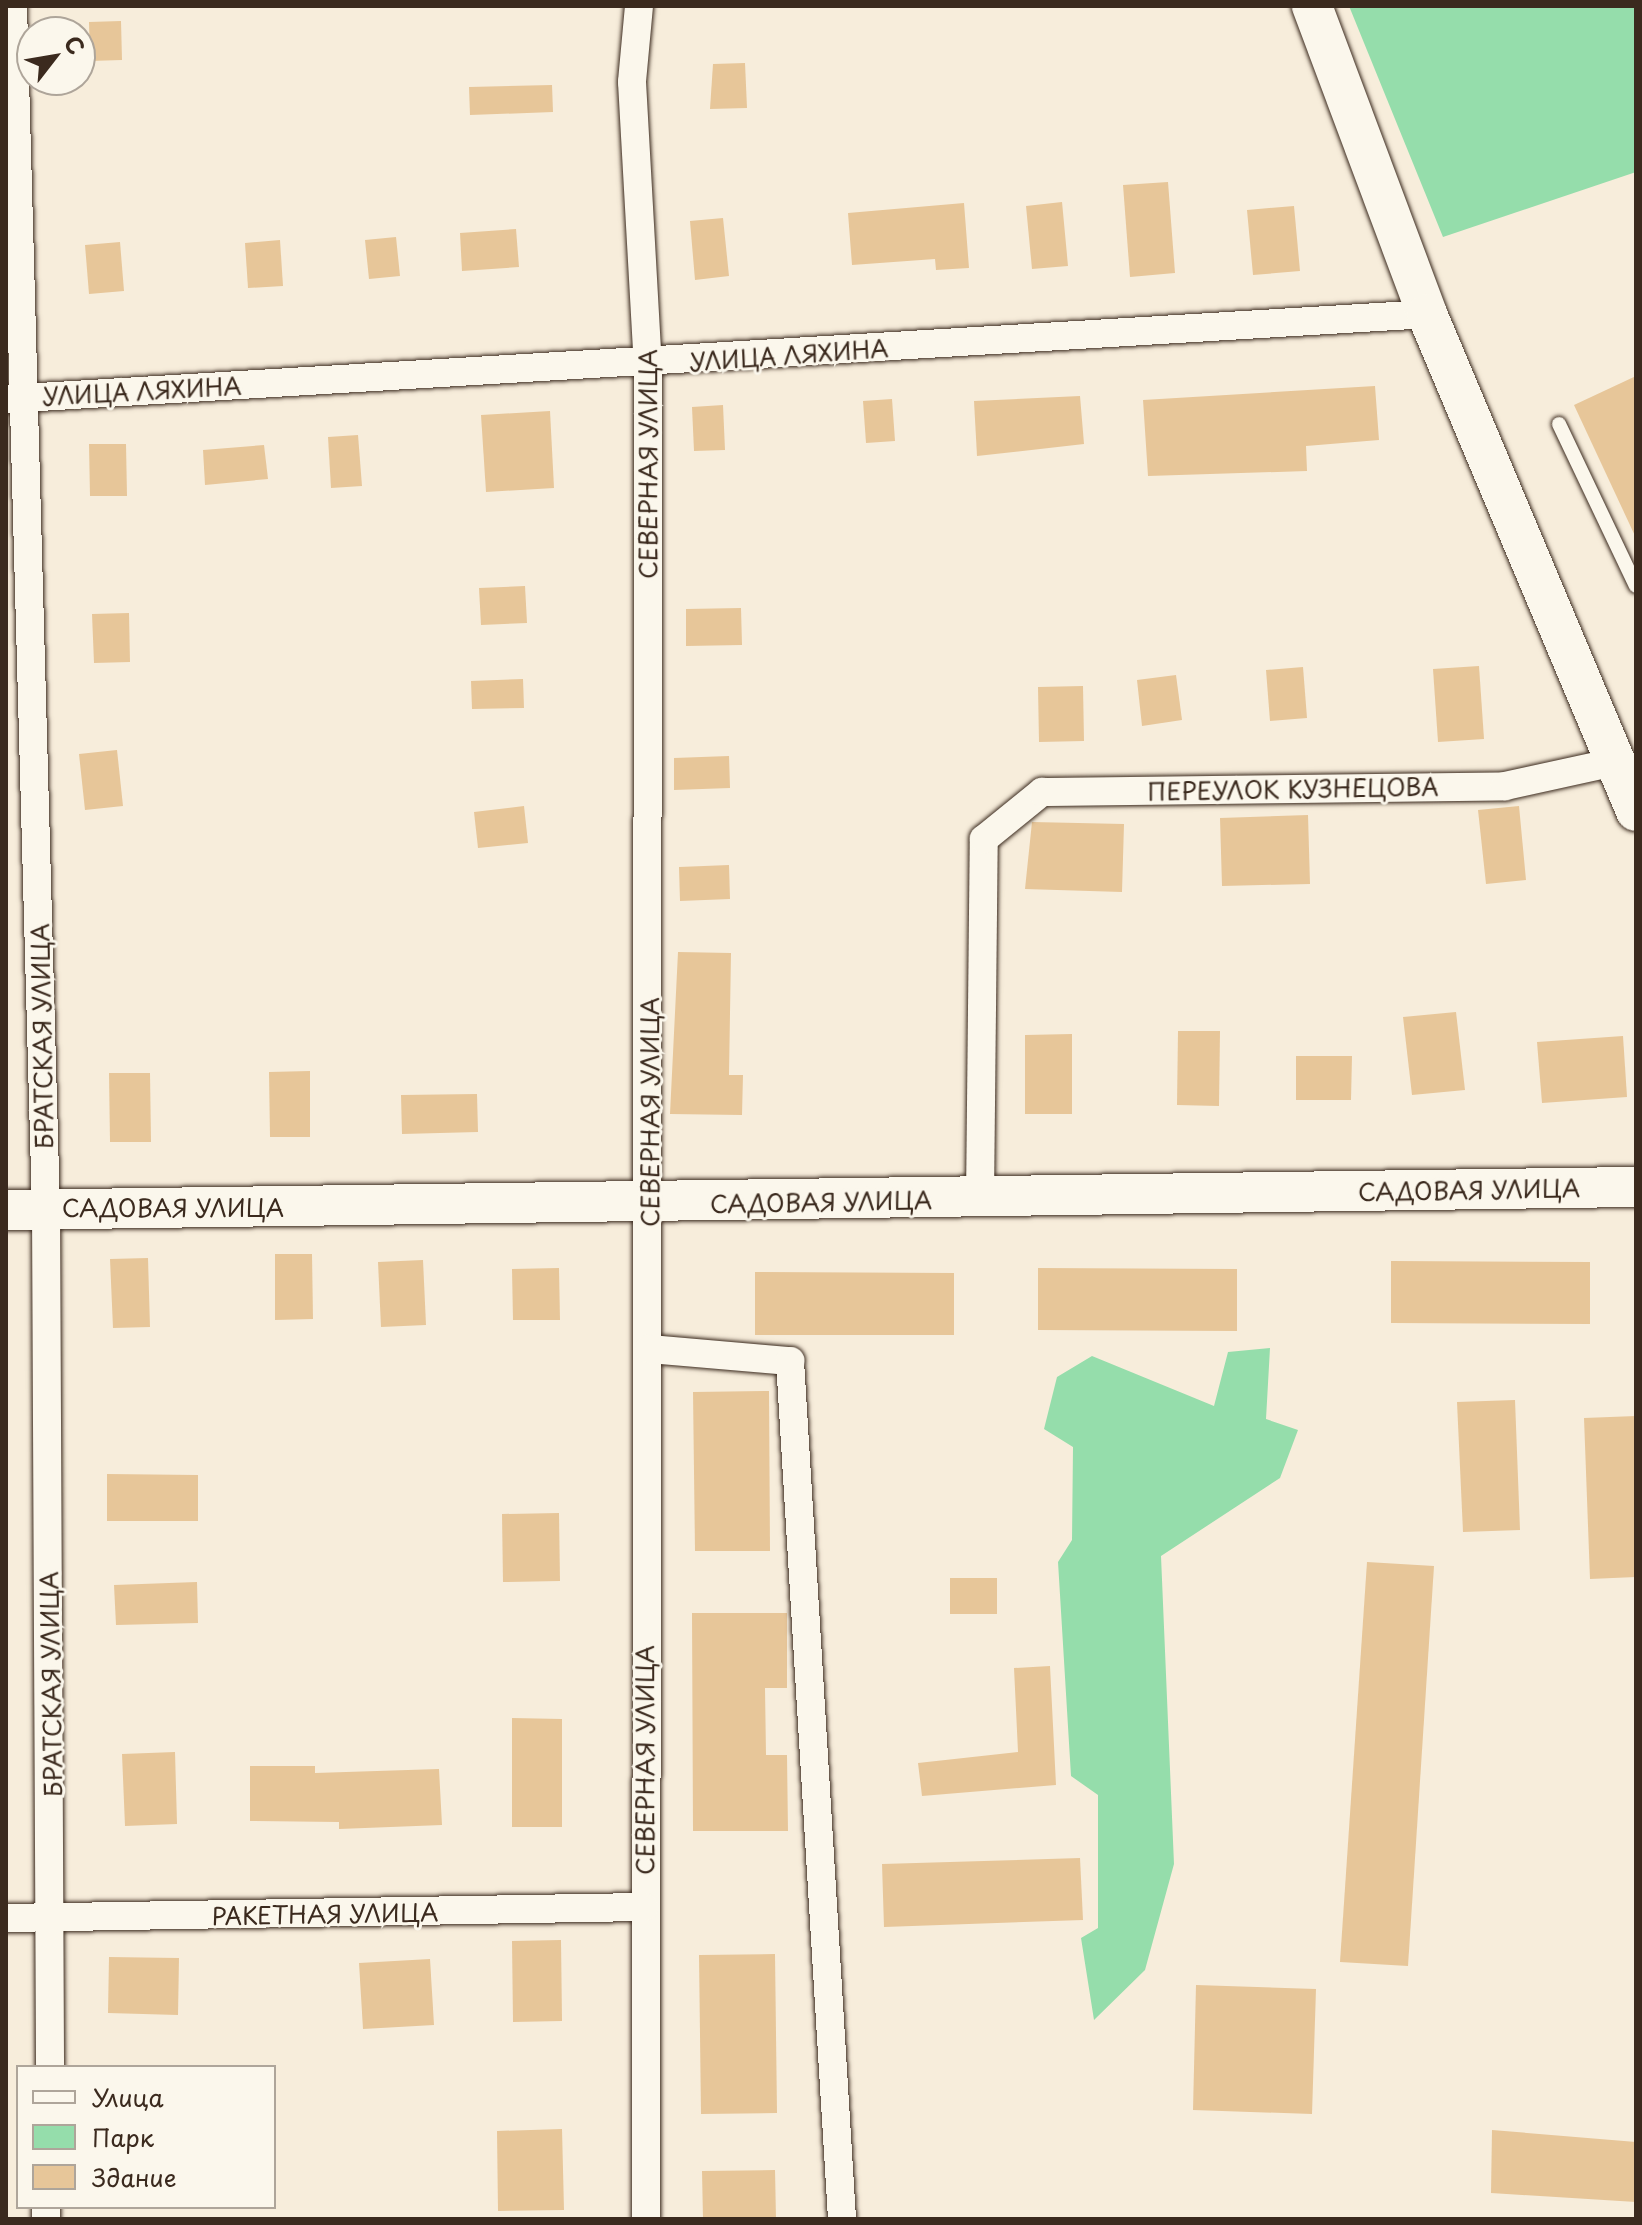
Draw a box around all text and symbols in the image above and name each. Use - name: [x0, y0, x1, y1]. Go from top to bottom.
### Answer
- north arrow: [16, 16, 96, 96]
- text: С: [57, 29, 94, 60]
- street label: УЛИЦА ЛЯХИНА: [687, 334, 891, 376]
- street label: СЕВЕРНАЯ УЛИЦА: [634, 349, 662, 579]
- street label: УЛИЦА ЛЯХИНА: [40, 371, 244, 411]
- street label: ПЕРЕУЛОК КУЗНЕЦОВА: [1147, 772, 1439, 806]
- street label: БРАТСКАЯ УЛИЦА: [26, 923, 58, 1149]
- street label: СЕВЕРНАЯ УЛИЦА: [636, 997, 664, 1227]
- street label: САДОВАЯ УЛИЦА: [1358, 1174, 1580, 1206]
- street label: САДОВАЯ УЛИЦА: [710, 1186, 932, 1218]
- street label: САДОВАЯ УЛИЦА: [62, 1194, 284, 1222]
- street label: БРАТСКАЯ УЛИЦА: [35, 1571, 67, 1797]
- street label: СЕВЕРНАЯ УЛИЦА: [631, 1645, 659, 1875]
- street label: РАКЕТНАЯ УЛИЦА: [211, 1898, 439, 1930]
- legend: [16, 2065, 276, 2209]
- text: Улица: [92, 2079, 164, 2115]
- text: Парк: [92, 2119, 154, 2155]
- text: Здание: [92, 2159, 177, 2195]

